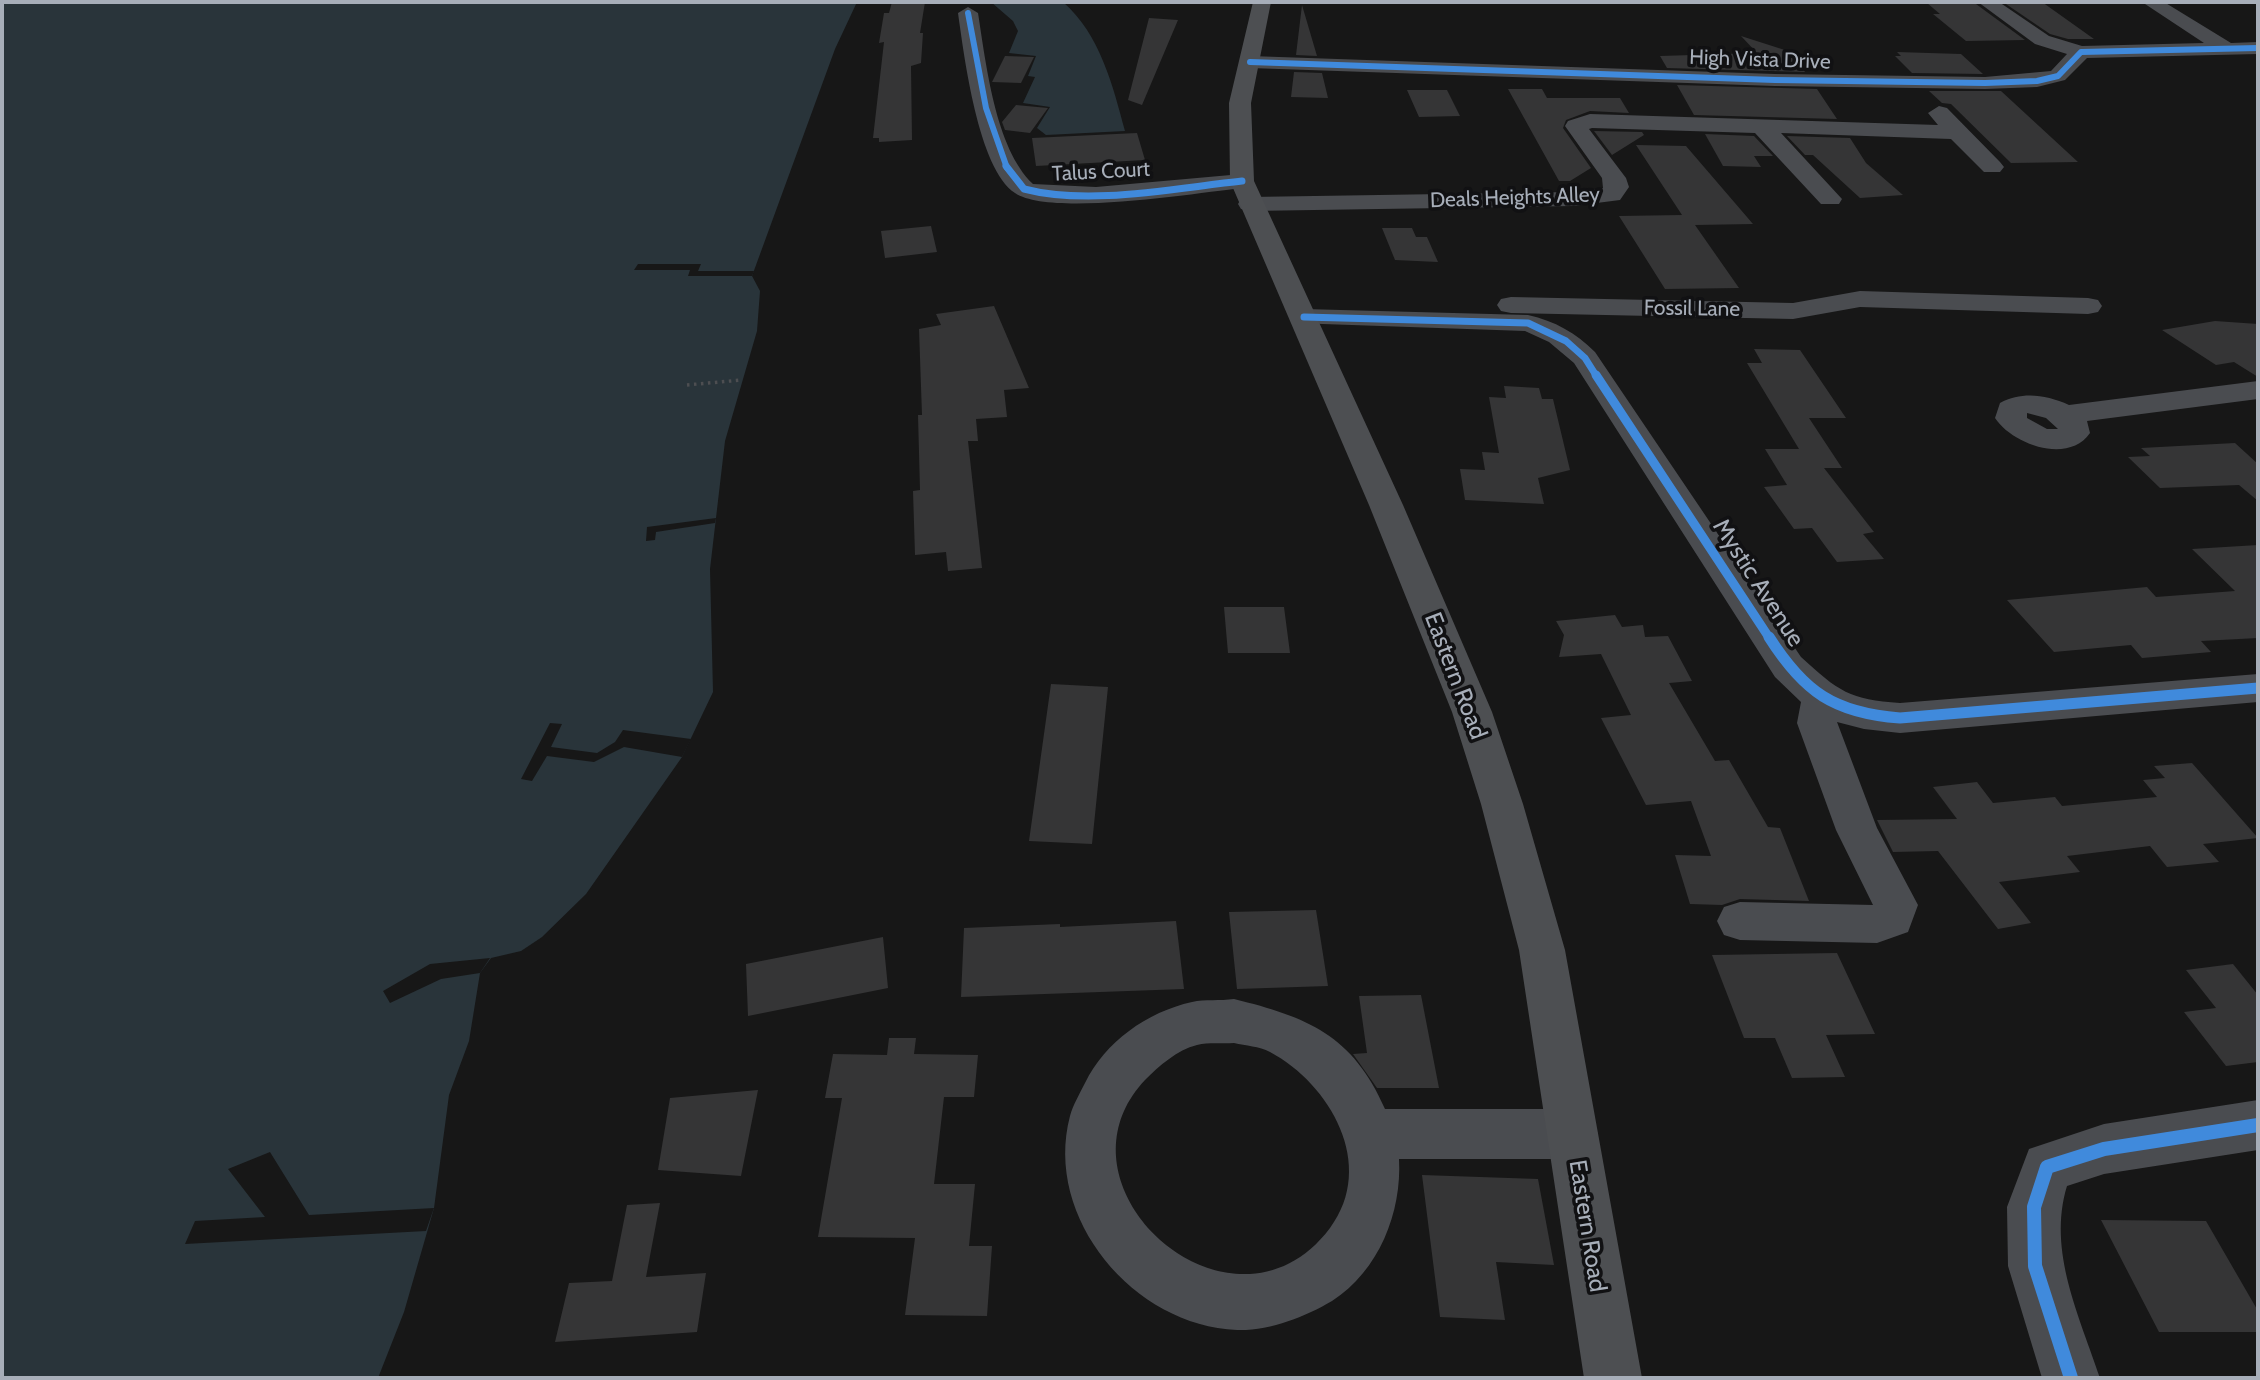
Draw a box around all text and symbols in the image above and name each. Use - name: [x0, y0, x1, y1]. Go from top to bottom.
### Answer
- street label: High Vista Drive: [1689, 45, 1831, 75]
- street label: Talus Court: [1051, 157, 1151, 187]
- street label: Deals Heights Alley: [1430, 182, 1600, 214]
- street label: Fossil Lane: [1644, 296, 1740, 322]
- street label: Mystic Avenue: [1706, 514, 1810, 652]
- street label: Eastern Road: [1418, 609, 1492, 743]
- street label: Eastern Road: [1562, 1158, 1612, 1294]

